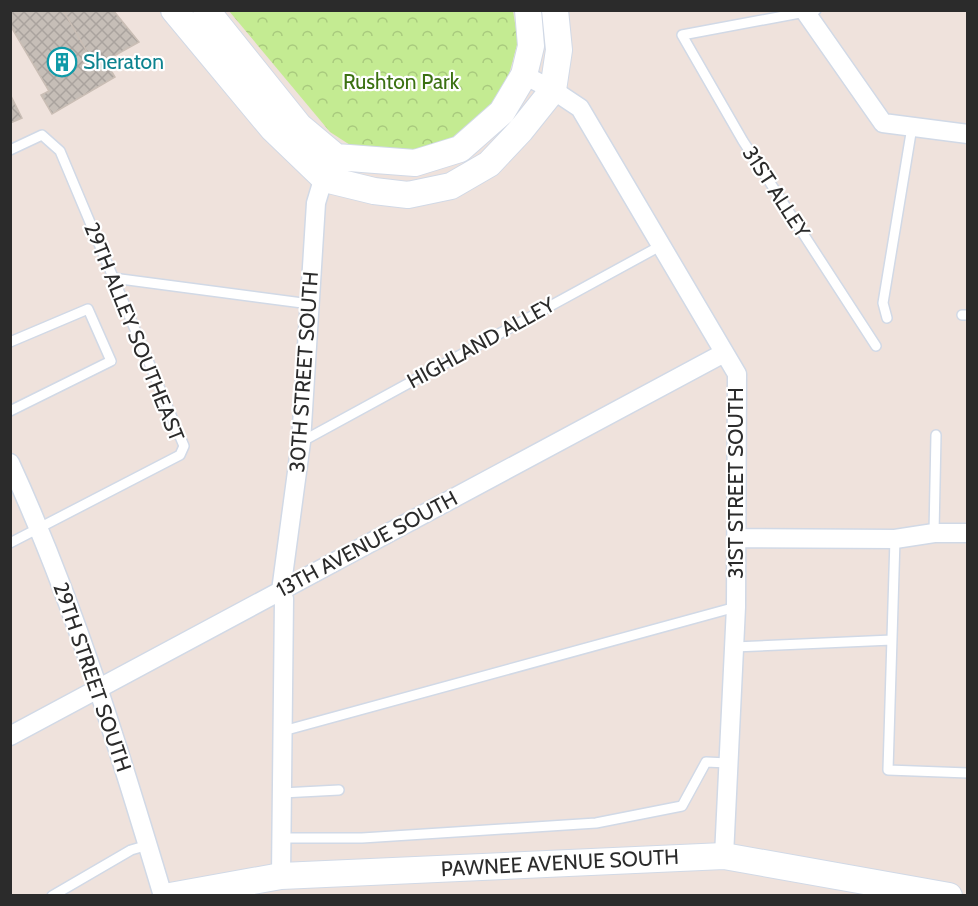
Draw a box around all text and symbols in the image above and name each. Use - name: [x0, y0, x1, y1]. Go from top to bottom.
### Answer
- building icon: Sheraton: [46, 46, 78, 78]
- place label: Sheraton: [83, 49, 164, 74]
- park label: Rushton Park: [343, 69, 460, 94]
- street label: 31ST ALLEY: [738, 141, 816, 243]
- street label: 29TH ALLEY SOUTHEAST: [79, 219, 190, 445]
- street label: 30TH STREET SOUTH: [284, 271, 323, 473]
- street label: HIGHLAND ALLEY: [403, 291, 560, 393]
- street label: 31ST STREET SOUTH: [723, 387, 748, 579]
- street label: 13TH AVENUE SOUTH: [272, 485, 462, 602]
- street label: 29TH STREET SOUTH: [48, 579, 137, 775]
- street label: PAWNEE AVENUE SOUTH: [440, 844, 680, 881]

